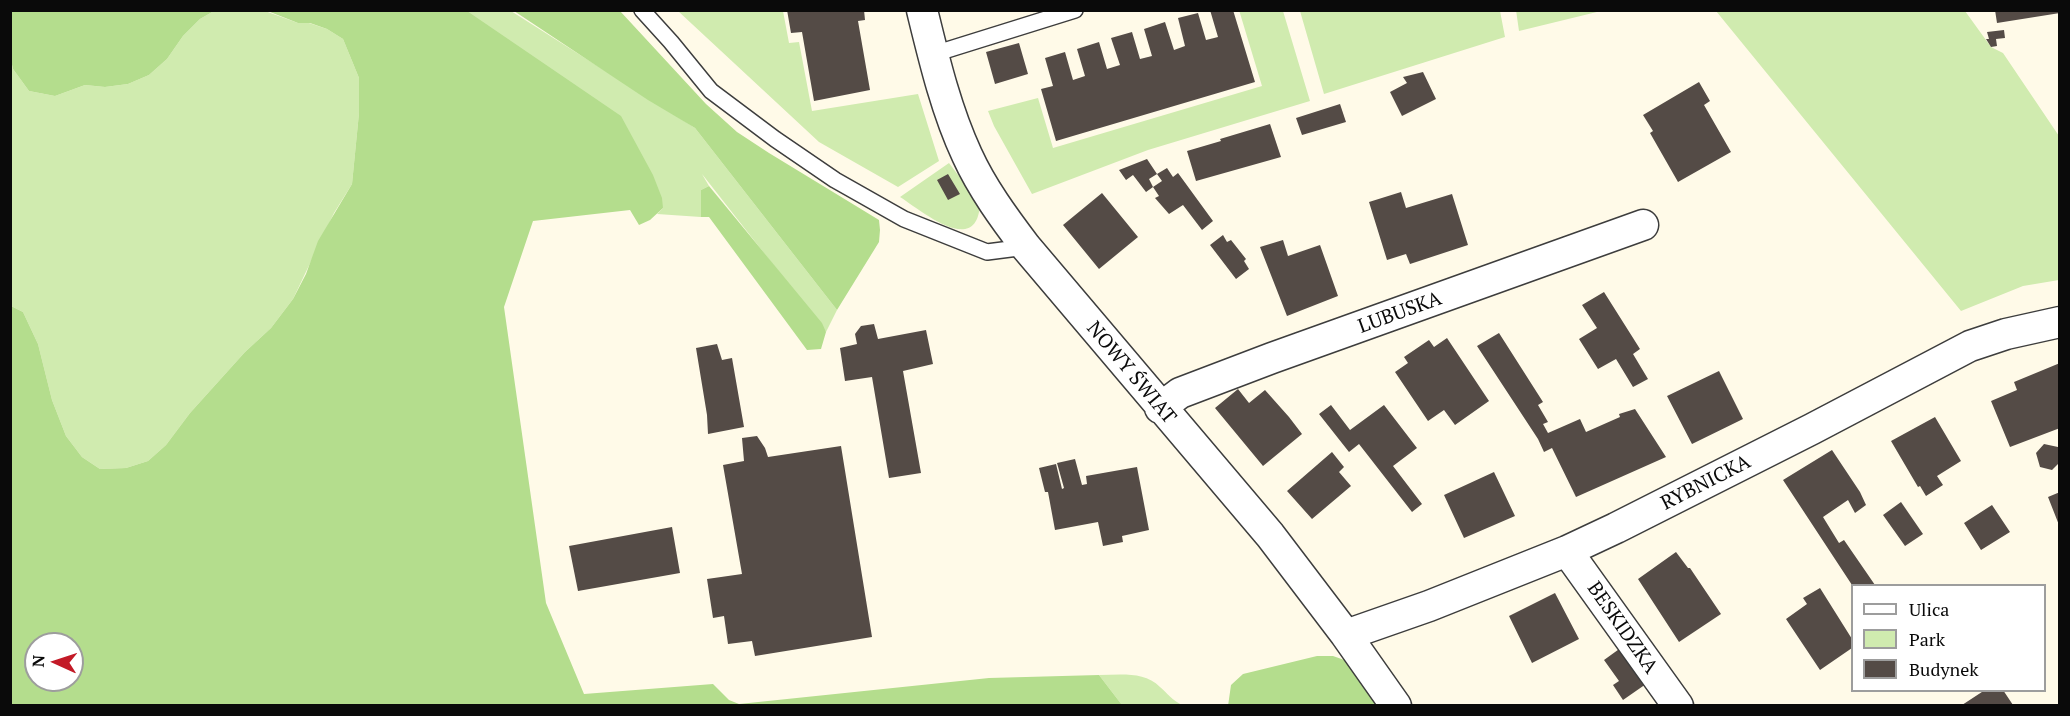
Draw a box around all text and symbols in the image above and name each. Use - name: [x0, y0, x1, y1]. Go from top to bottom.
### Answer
- street label: LUBUSKA: [1355, 287, 1445, 339]
- street label: NOWY ŚWIAT: [1081, 317, 1181, 429]
- street label: RYBNICKA: [1657, 450, 1755, 516]
- street label: BESKIDZKA: [1582, 577, 1662, 679]
- legend: [1851, 584, 2046, 692]
- text: Ulica: [1909, 597, 1949, 621]
- text: Park: [1909, 627, 1945, 651]
- north arrow: [24, 632, 84, 692]
- text: N: [27, 655, 49, 668]
- text: Budynek: [1909, 657, 1979, 681]

